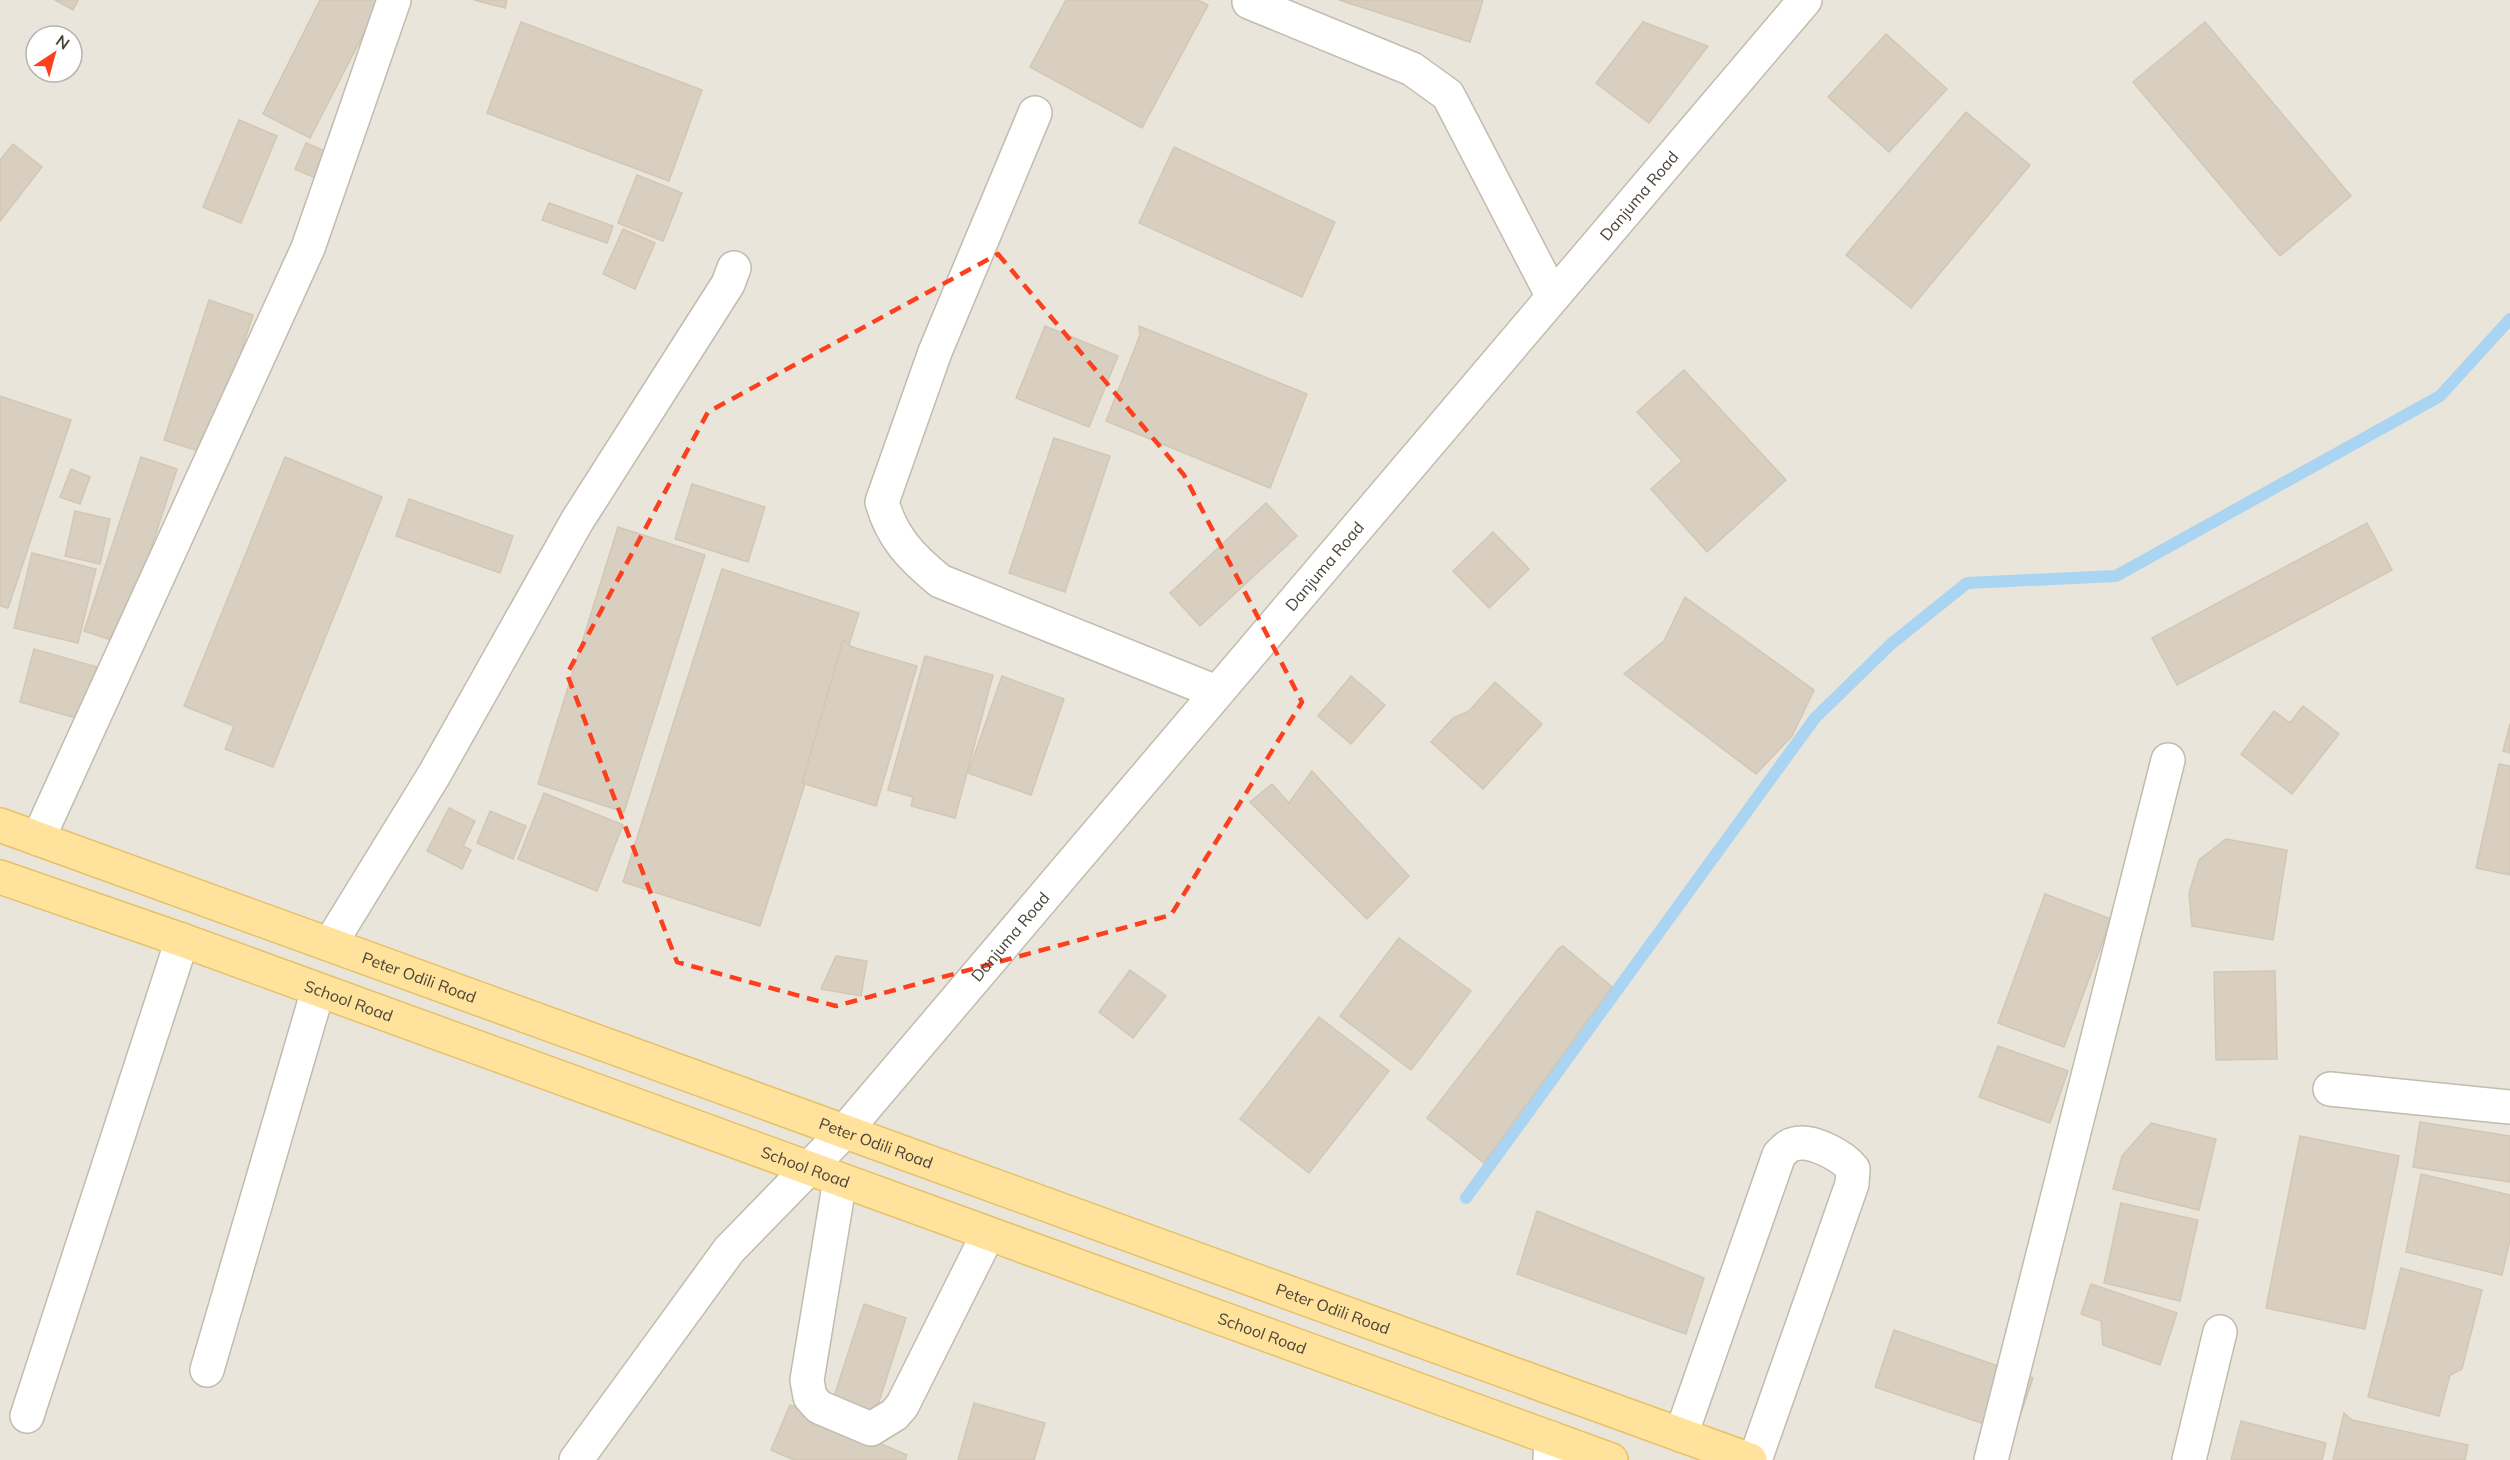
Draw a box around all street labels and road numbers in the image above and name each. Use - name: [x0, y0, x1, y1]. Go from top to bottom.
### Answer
- street label: Danjuma Road: [1595, 147, 1683, 244]
- street label: Danjuma Road: [1281, 517, 1368, 615]
- street label: Danjuma Road: [966, 888, 1054, 985]
- street label: Peter Odili Road: [360, 947, 479, 1007]
- street label: School Road: [302, 975, 396, 1026]
- street label: Peter Odili Road: [816, 1113, 936, 1173]
- street label: School Road: [758, 1142, 852, 1192]
- street label: Peter Odili Road: [1273, 1279, 1393, 1339]
- street label: School Road: [1215, 1308, 1309, 1358]

